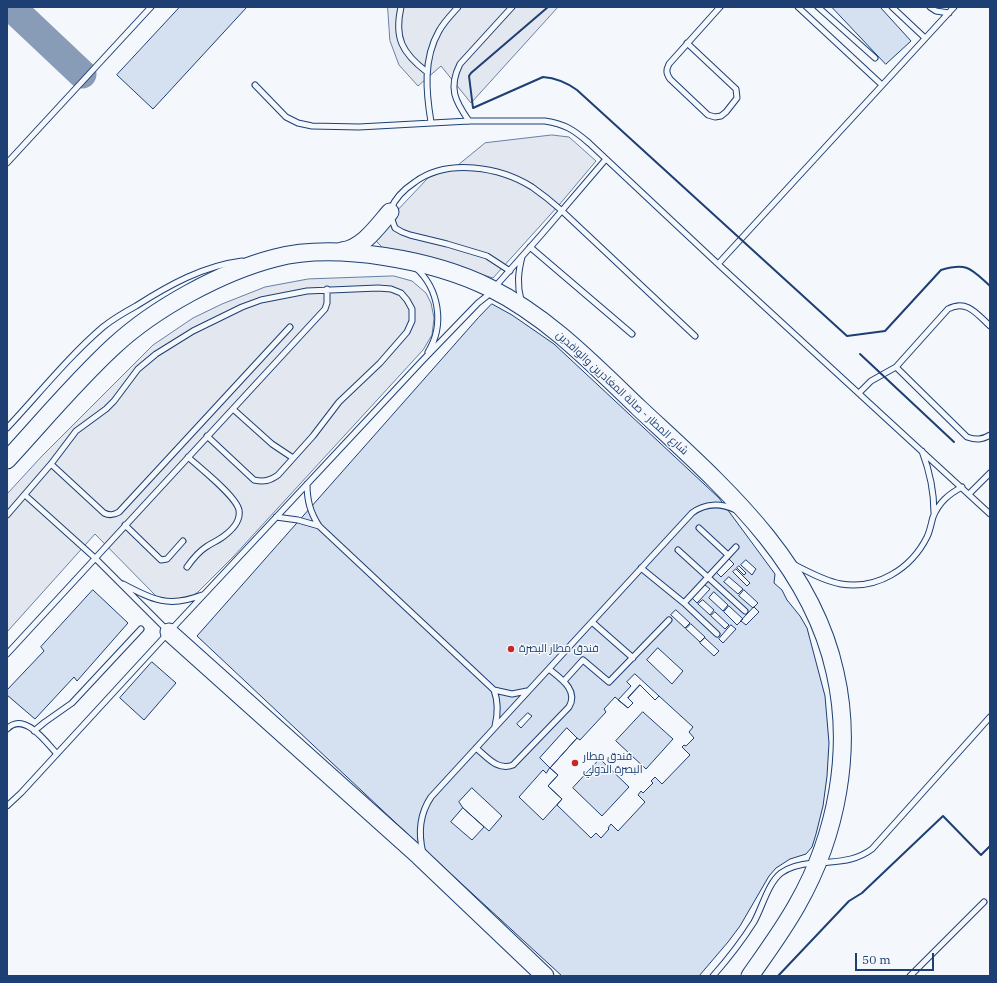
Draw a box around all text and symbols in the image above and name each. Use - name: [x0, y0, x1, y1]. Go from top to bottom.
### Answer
- street label: شارع المطار - صالة المغادرين والوافدين: [553, 328, 691, 458]
- place label: فندق مطار البصرة: [519, 642, 599, 656]
- marker: فندق مطار البصرة: [506, 644, 516, 654]
- place label: فندق مطار البصرة الدولي: [583, 750, 643, 776]
- marker: فندق مطار البصرة الدولي: [570, 758, 580, 768]
- scale bar: [857, 945, 936, 971]
- text: 50 m: [862, 952, 891, 967]

